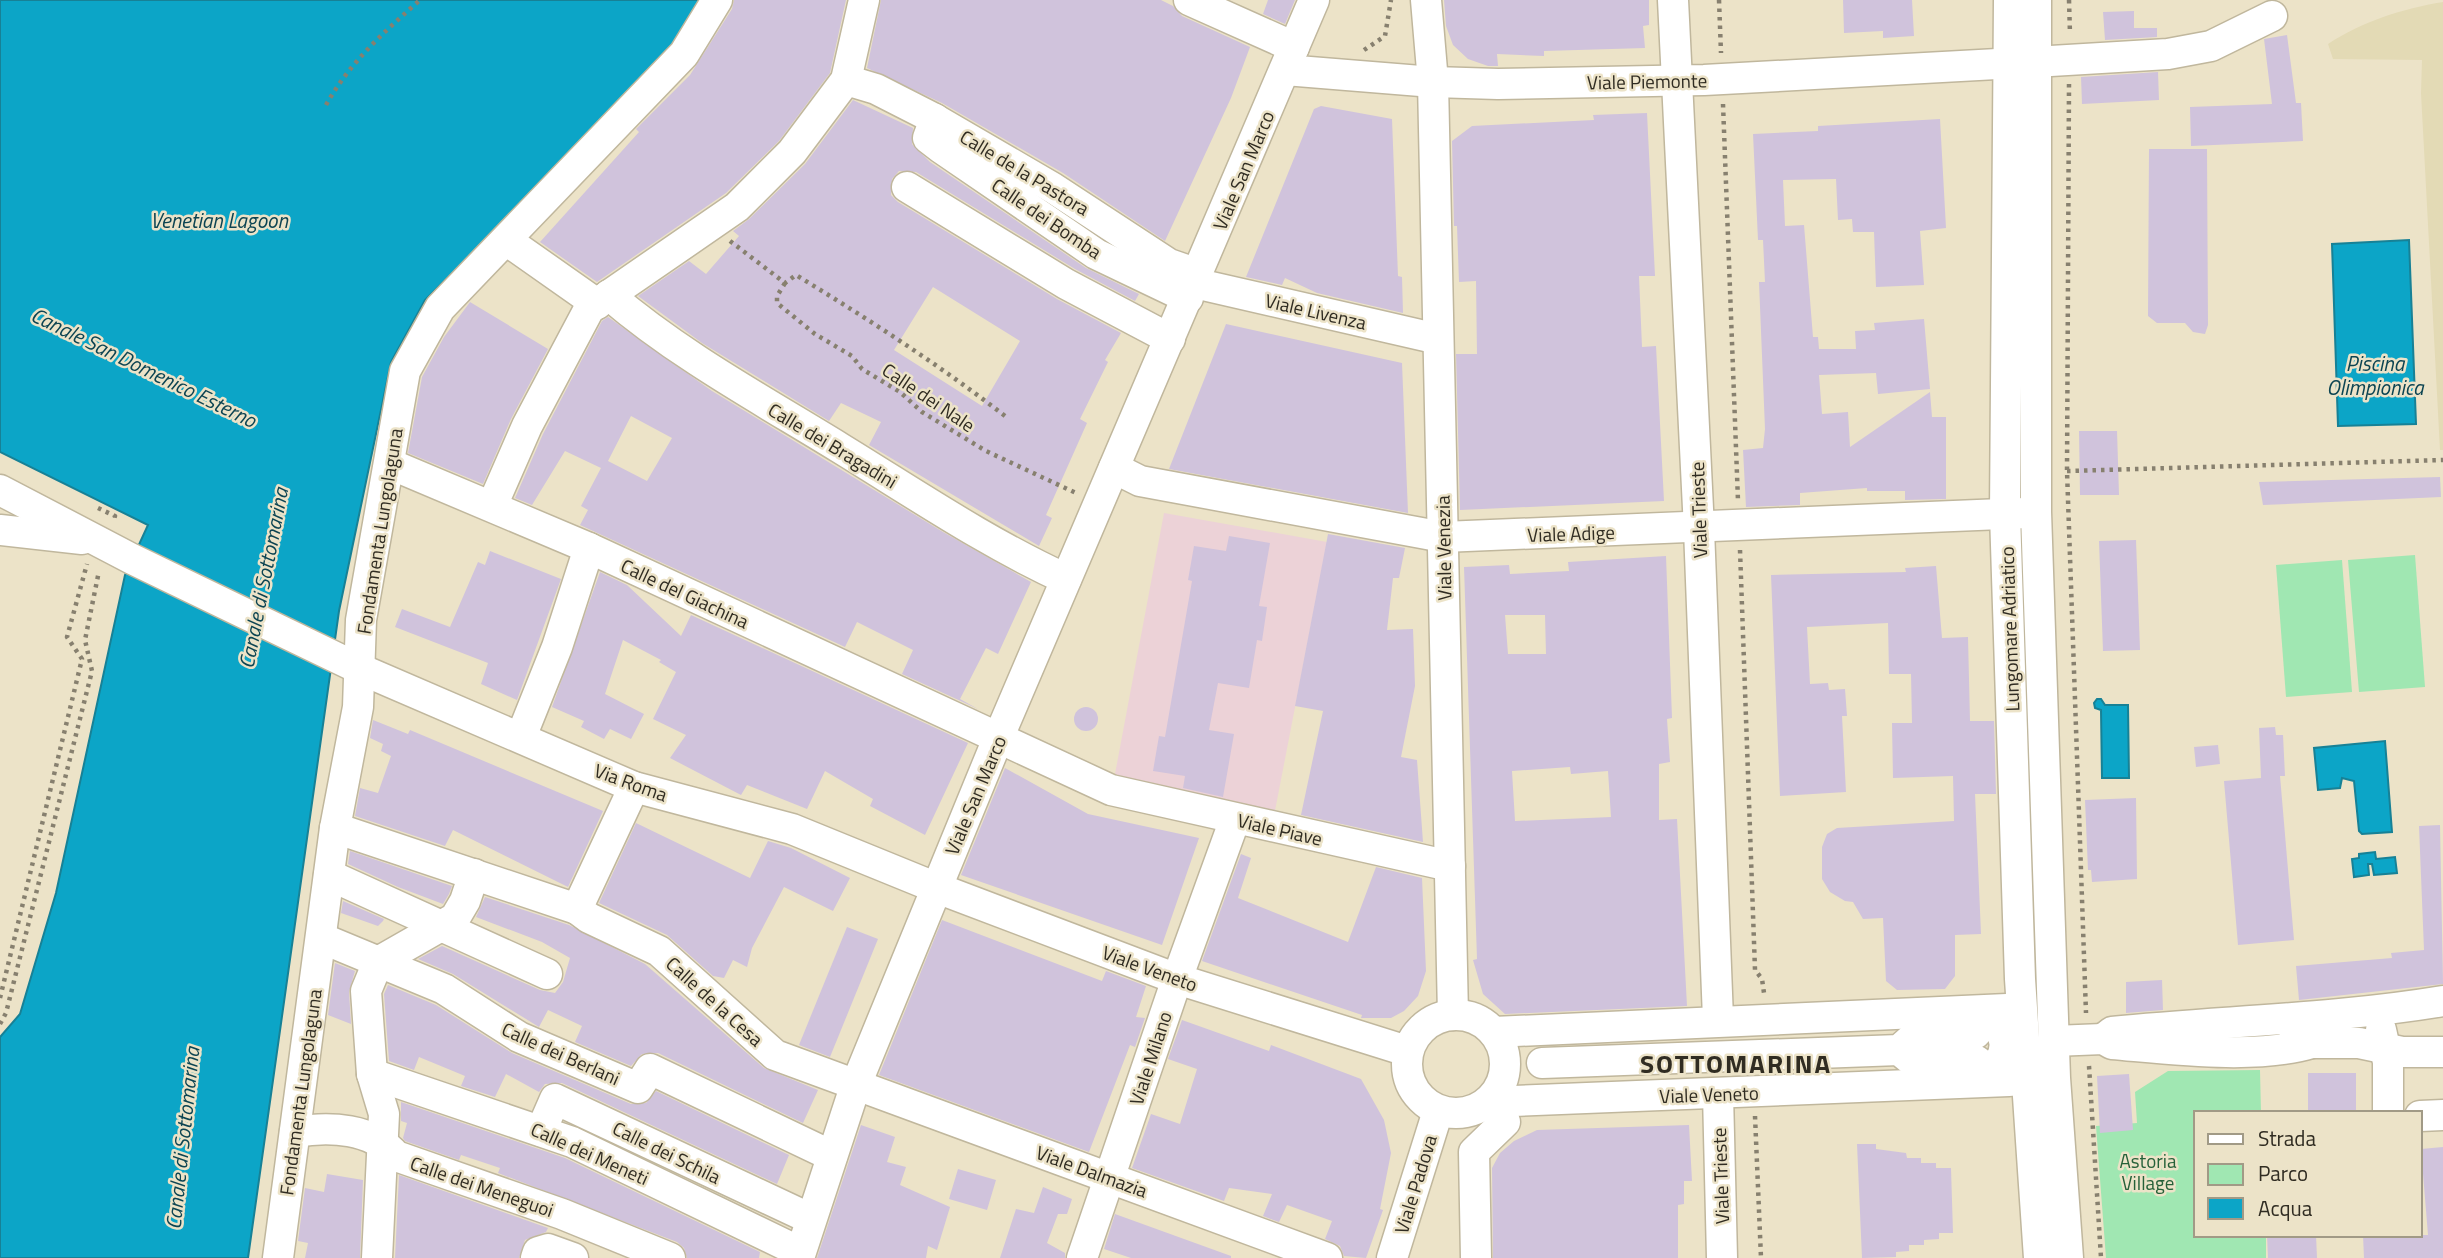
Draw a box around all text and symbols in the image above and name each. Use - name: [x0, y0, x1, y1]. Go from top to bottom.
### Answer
- street label: Viale Piemonte: [1587, 65, 1707, 97]
- street label: Viale San Marco: [1205, 106, 1281, 234]
- street label: Calle de la Pastora: [955, 122, 1096, 222]
- street label: Calle dei Bomba: [986, 170, 1108, 266]
- water label: Venetian Lagoon: [150, 204, 288, 236]
- street label: Viale Livenza: [1263, 285, 1370, 337]
- water label: Canale San Domenico Esterno: [26, 298, 263, 436]
- water label: Piscina Olimpionica: [2326, 347, 2425, 403]
- street label: Calle dei Nale: [877, 355, 981, 439]
- street label: Calle dei Bragadini: [763, 395, 903, 495]
- street label: Fondamenta Lungolaguna: [348, 426, 410, 636]
- street label: Viale Trieste: [1682, 461, 1714, 559]
- water label: Canale di Sottomarina: [230, 484, 296, 671]
- street label: Viale Venezia: [1428, 495, 1458, 601]
- street label: Viale Adige: [1527, 517, 1615, 549]
- street label: Lungomare Adriatico: [1992, 546, 2026, 712]
- street label: Calle del Giachina: [616, 551, 754, 636]
- street label: Viale San Marco: [937, 731, 1013, 859]
- street label: Via Roma: [590, 755, 672, 809]
- street label: Viale Piave: [1235, 805, 1325, 853]
- street label: Viale Veneto: [1098, 937, 1202, 999]
- street label: Calle de la Cesa: [660, 949, 771, 1053]
- street label: Fondamenta Lungolaguna: [271, 987, 329, 1197]
- street label: Viale Milano: [1121, 1007, 1179, 1109]
- street label: Calle dei Berlani: [497, 1014, 625, 1092]
- water label: Canale di Sottomarina: [157, 1044, 208, 1231]
- district label: SOTTOMARINA: [1640, 1044, 1832, 1083]
- street label: Viale Veneto: [1659, 1078, 1759, 1110]
- legend: [2194, 1111, 2422, 1237]
- street label: Calle dei Schila: [608, 1113, 726, 1191]
- street label: Calle dei Meneti: [526, 1114, 654, 1192]
- text: Strada: [2258, 1122, 2316, 1154]
- street label: Viale Trieste: [1704, 1127, 1736, 1225]
- street label: Viale Padova: [1386, 1131, 1444, 1237]
- street label: Viale Dalmazia: [1032, 1137, 1152, 1205]
- park label: Astoria Village: [2119, 1146, 2177, 1197]
- street label: Calle dei Meneguoi: [407, 1148, 557, 1224]
- text: Parco: [2258, 1157, 2308, 1189]
- text: Acqua: [2258, 1192, 2313, 1224]

